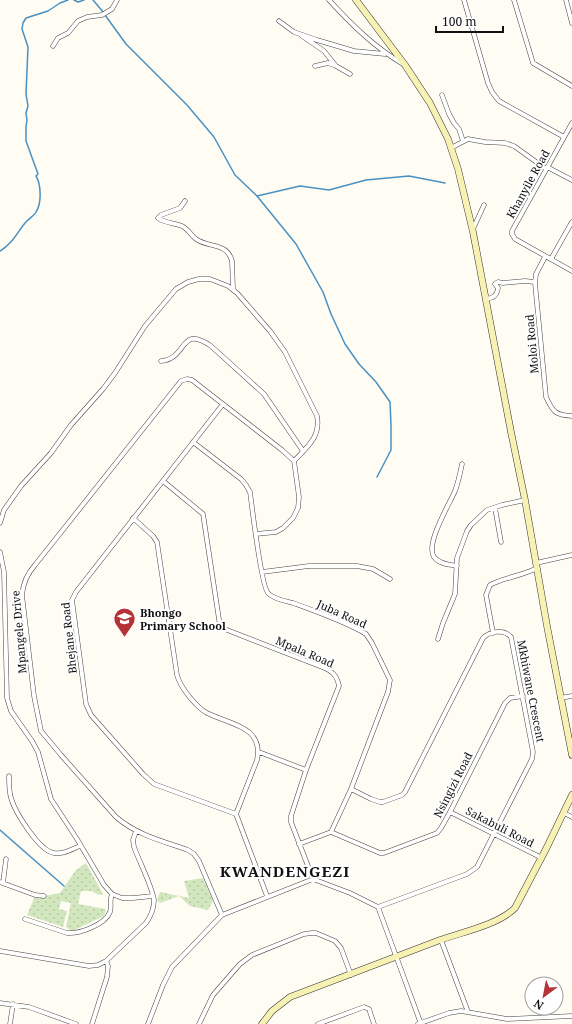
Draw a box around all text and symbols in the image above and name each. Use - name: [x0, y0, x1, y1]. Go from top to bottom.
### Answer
- scale bar: [436, 8, 503, 34]
- text: 100 m: [442, 13, 477, 30]
- street label: Khanyile Road: [503, 147, 553, 221]
- street label: Moloi Road: [521, 314, 542, 374]
- street label: Mpangele Drive: [7, 590, 30, 674]
- street label: Juba Road: [314, 595, 370, 631]
- street label: Bhejane Road: [57, 601, 80, 675]
- place label: Bhongo Primary School: [140, 605, 226, 633]
- school or university icon: Bhongo Primary School: [112, 606, 138, 639]
- street label: Mpala Road: [274, 632, 337, 671]
- street label: Mkhiwane Crescent: [514, 639, 549, 743]
- street label: Nsingizi Road: [430, 749, 476, 820]
- street label: Sakabuli Road: [463, 803, 537, 850]
- district label: KWANDENGEZI: [220, 861, 350, 881]
- north arrow: [524, 976, 564, 1016]
- text: N: [531, 996, 546, 1014]

